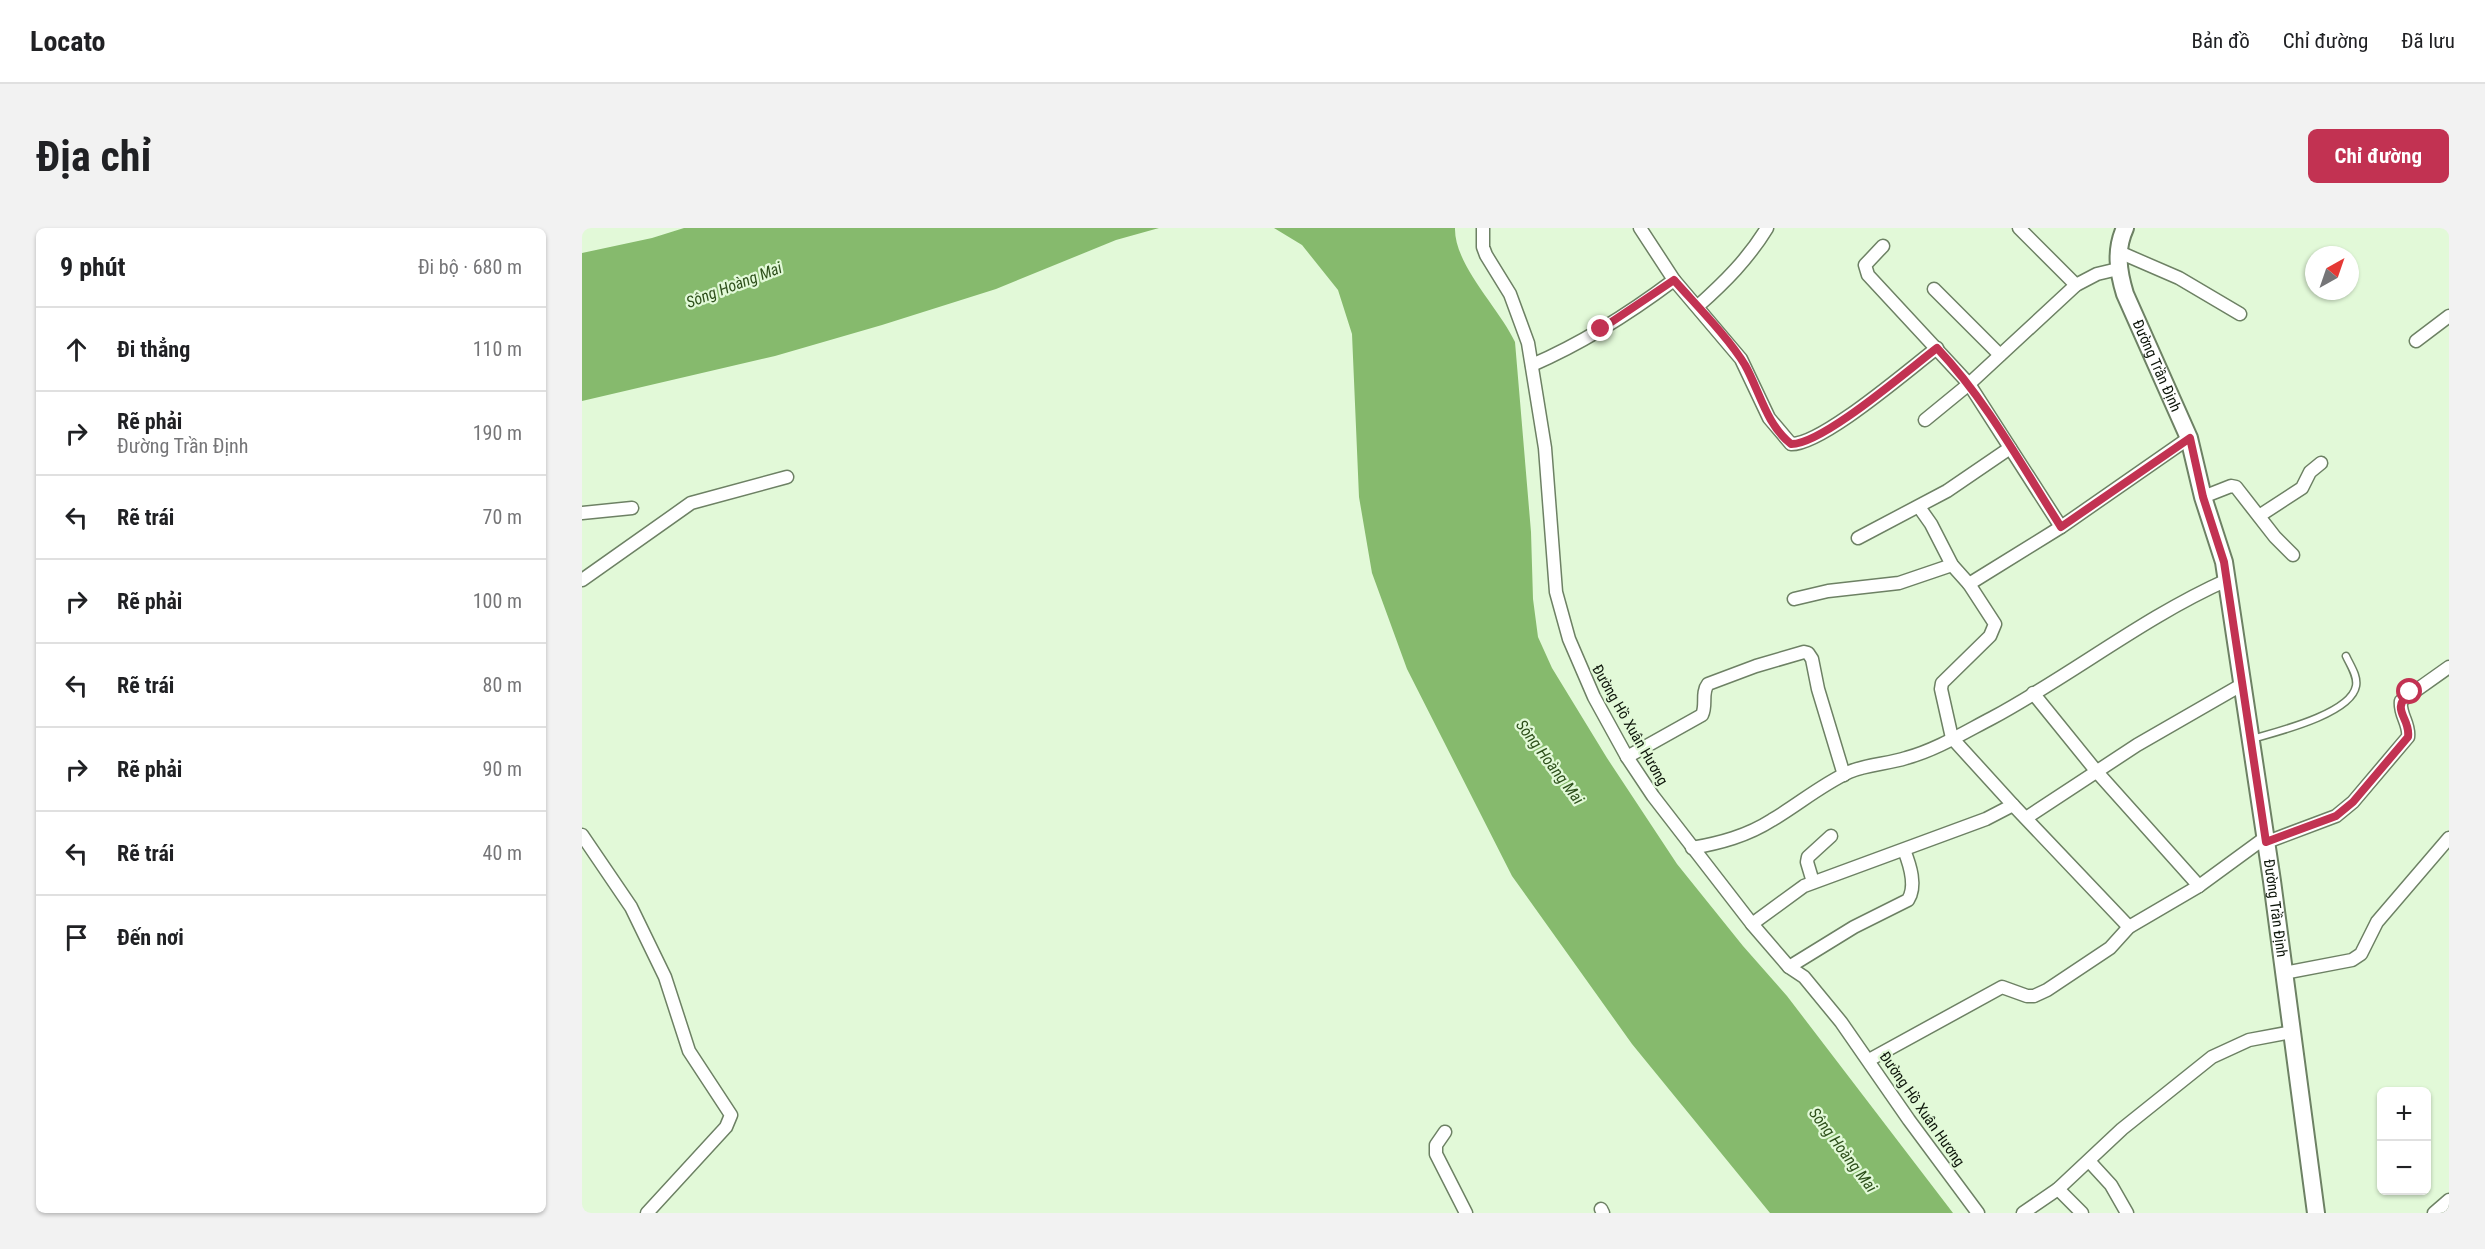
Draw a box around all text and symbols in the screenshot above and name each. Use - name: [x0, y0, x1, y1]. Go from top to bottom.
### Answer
- text: Locato: [30, 25, 106, 58]
- text: Bản đồ: [2192, 29, 2250, 53]
- text: Chỉ đường: [2283, 29, 2368, 53]
- text: Đã lưu: [2401, 29, 2455, 53]
- button: Chỉ đường: [2308, 129, 2449, 183]
- text: Địa chỉ: [36, 132, 151, 181]
- north arrow: [2305, 246, 2359, 300]
- text: 9 phút: [60, 252, 126, 282]
- text: Đi bộ · 680 m: [418, 255, 522, 279]
- water label: Sông Hoàng Mai: [683, 258, 785, 312]
- route end: [1587, 315, 1613, 341]
- street label: Đường Trần Định: [2129, 317, 2185, 414]
- icon: ahead: [60, 333, 93, 366]
- text: Đi thẳng: [117, 337, 190, 362]
- text: 110 m: [473, 337, 522, 361]
- text: Rẽ phải: [117, 409, 182, 434]
- icon: right: [60, 417, 93, 450]
- text: 190 m: [473, 421, 522, 445]
- text: Đường Trần Định: [117, 434, 248, 458]
- icon: left: [60, 501, 93, 534]
- text: Rẽ trái: [117, 505, 174, 530]
- text: 70 m: [483, 505, 522, 529]
- icon: right: [60, 585, 93, 618]
- text: Rẽ phải: [117, 589, 182, 614]
- text: 100 m: [473, 589, 522, 613]
- street label: Đường Hồ Xuân Hương: [1588, 662, 1672, 788]
- icon: left: [60, 669, 93, 702]
- text: Rẽ trái: [117, 673, 174, 698]
- text: 80 m: [483, 673, 522, 697]
- route start: [2396, 678, 2422, 704]
- water label: Sông Hoàng Mai: [1512, 716, 1588, 808]
- icon: right: [60, 753, 93, 786]
- text: Rẽ phải: [117, 757, 182, 782]
- text: 90 m: [483, 757, 522, 781]
- icon: left: [60, 837, 93, 870]
- text: Rẽ trái: [117, 841, 174, 866]
- text: 40 m: [483, 841, 522, 865]
- street label: Đường Trần Định: [2260, 858, 2291, 958]
- icon: arrive: [60, 921, 93, 954]
- text: Đến nơi: [117, 925, 184, 950]
- street label: Đường Hồ Xuân Hương: [1876, 1048, 1968, 1170]
- map controls: [2377, 1087, 2431, 1195]
- button: +: [2377, 1087, 2431, 1141]
- water label: Sông Hoàng Mai: [1805, 1104, 1881, 1196]
- button: −: [2377, 1141, 2431, 1195]

